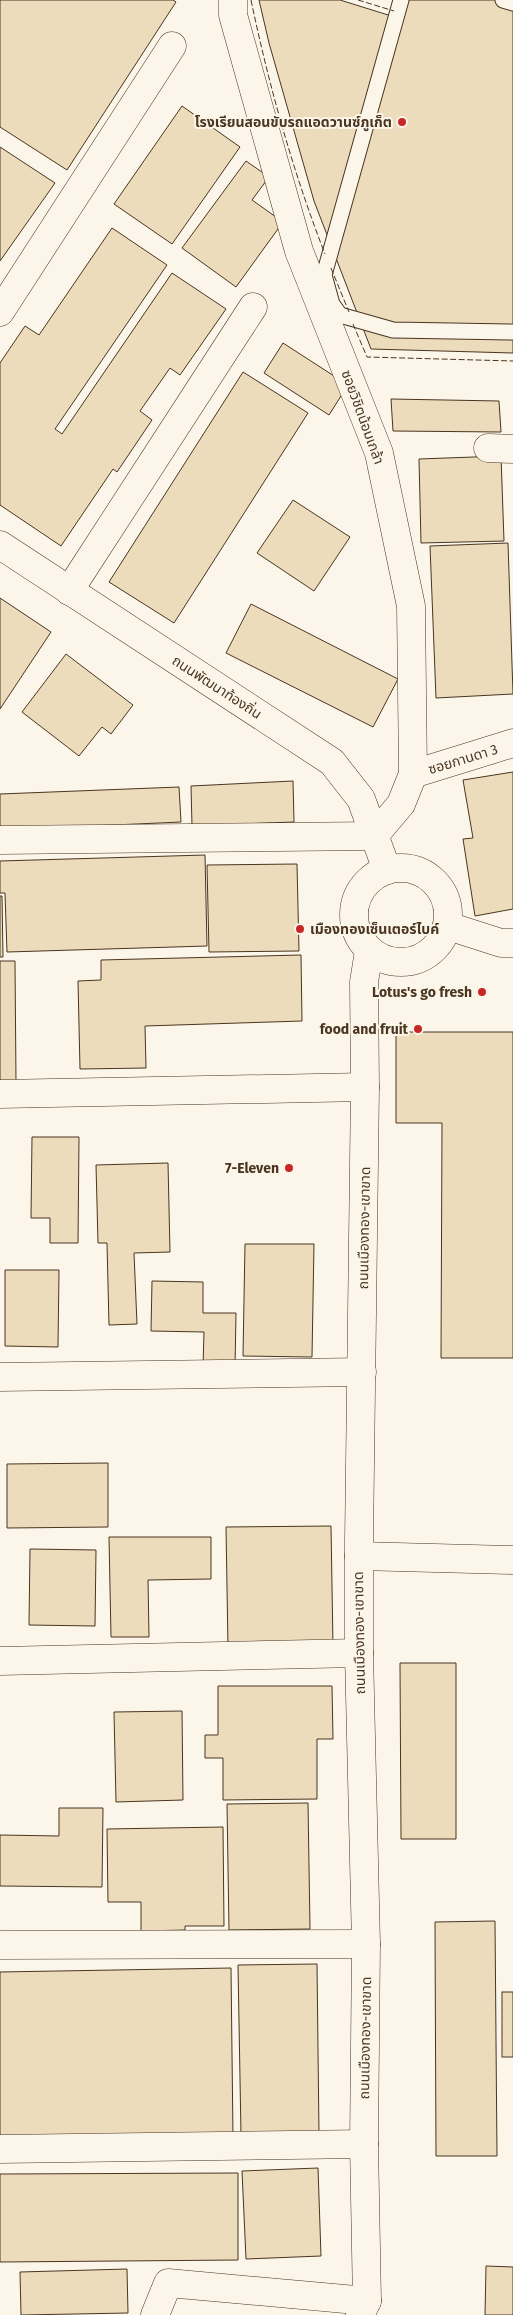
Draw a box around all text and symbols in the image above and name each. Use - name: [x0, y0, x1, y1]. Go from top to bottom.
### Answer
- place label: โรงเรียนสอนขับรถแอดวานซ์ภูเก็ต: [195, 114, 392, 132]
- marker: โรงเรียนสอนขับรถแอดวานซ์ภูเก็ต: [396, 116, 408, 128]
- street label: ซอยวิชิตน้อมเกล้า: [338, 368, 387, 467]
- street label: ถนนพัฒนาท้องถิ่น: [169, 651, 265, 723]
- street label: ซอยกานดา 3: [426, 741, 500, 778]
- place label: เมืองทองเซ็นเตอร์ไบค์: [310, 921, 439, 938]
- marker: เมืองทองเซ็นเตอร์ไบค์: [294, 923, 306, 935]
- place label: Lotus's go fresh: [372, 984, 472, 1001]
- marker: Lotus's go fresh: [476, 986, 488, 998]
- place label: food and fruit: [320, 1021, 409, 1038]
- marker: food and fruit: [412, 1023, 424, 1035]
- place label: 7-Eleven: [225, 1160, 279, 1177]
- marker: 7-Eleven: [283, 1162, 295, 1174]
- street label: ถนนเมืองทอง-เขาขาด: [355, 1166, 374, 1290]
- street label: ถนนเมืองทอง-เขาขาด: [350, 1571, 369, 1695]
- street label: ถนนเมืองทอง-เขาขาด: [356, 1976, 375, 2100]

